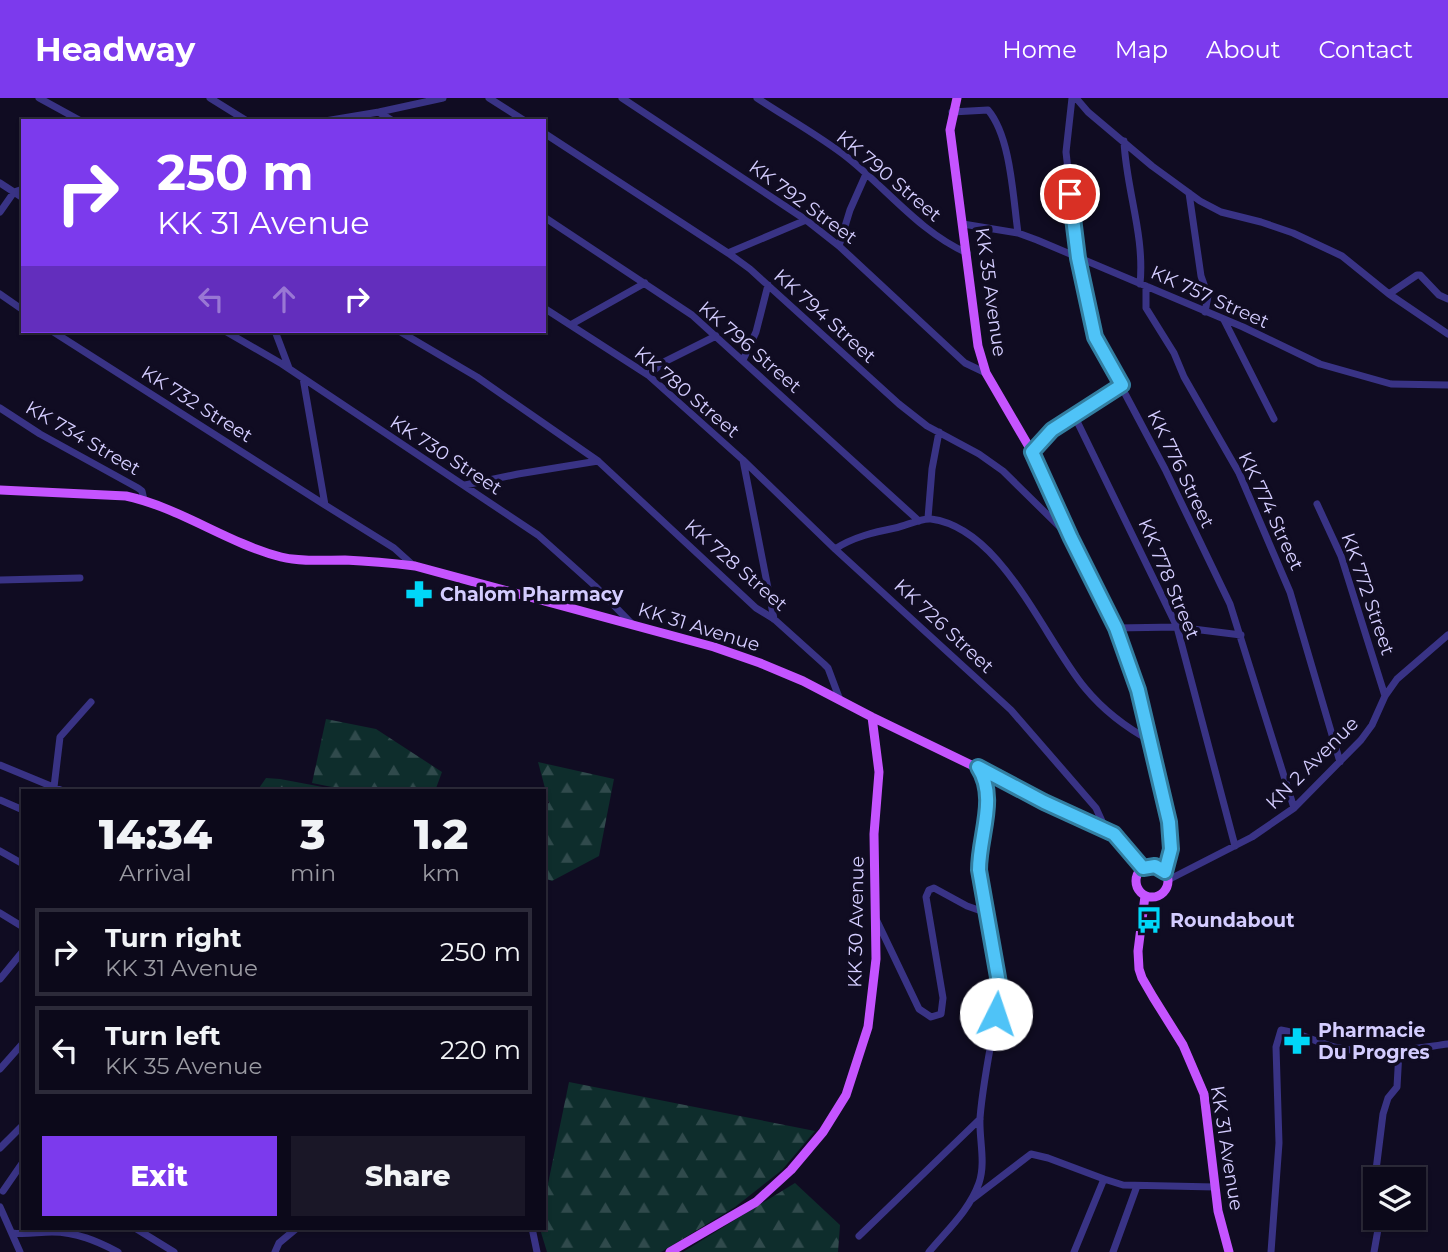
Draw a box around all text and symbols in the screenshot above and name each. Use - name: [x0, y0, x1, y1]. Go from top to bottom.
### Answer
- text: Headway: [35, 29, 195, 69]
- text: Home: [1002, 35, 1077, 64]
- text: Map: [1115, 35, 1168, 64]
- text: About: [1206, 35, 1280, 64]
- text: Contact: [1318, 35, 1413, 64]
- street label: KK 790 Street: [832, 125, 946, 227]
- text: 250 m: [157, 143, 314, 202]
- icon: right: [42, 147, 133, 238]
- street label: KK 792 Street: [744, 155, 862, 249]
- pin: [1040, 164, 1100, 224]
- icon: arrive: [1051, 175, 1089, 213]
- text: KK 31 Avenue: [157, 203, 370, 242]
- street label: KK 35 Avenue: [971, 226, 1011, 358]
- street label: KK 757 Street: [1147, 261, 1273, 333]
- street label: KK 794 Street: [769, 264, 881, 368]
- icon: left: [192, 280, 230, 318]
- icon: ahead: [265, 280, 303, 318]
- icon: right: [338, 280, 376, 318]
- street label: KK 796 Street: [694, 296, 806, 398]
- street label: KK 780 Street: [630, 341, 744, 443]
- street label: KK 732 Street: [137, 361, 257, 448]
- street label: KK 734 Street: [22, 396, 145, 480]
- street label: KK 776 Street: [1143, 406, 1220, 532]
- street label: KK 730 Street: [386, 410, 506, 500]
- street label: KK 774 Street: [1234, 448, 1309, 574]
- street label: KK 728 Street: [680, 514, 792, 616]
- street label: KK 778 Street: [1133, 515, 1205, 643]
- street label: KK 772 Street: [1336, 530, 1400, 658]
- street label: KK 726 Street: [889, 574, 999, 678]
- pharmacy icon: Chalom Pharmacy: [404, 579, 434, 609]
- place label: Chalom Pharmacy: [440, 583, 624, 606]
- street label: KK 31 Avenue: [635, 598, 763, 656]
- street label: KN 2 Avenue: [1261, 712, 1363, 814]
- text: 14:34: [99, 808, 212, 860]
- text: 3: [300, 808, 326, 860]
- text: 1.2: [414, 808, 468, 860]
- street label: KK 30 Avenue: [843, 856, 869, 988]
- text: Arrival: [119, 859, 192, 887]
- text: min: [290, 859, 336, 887]
- text: km: [422, 859, 460, 887]
- bus stop icon: Roundabout: [1134, 905, 1164, 935]
- place label: Roundabout: [1170, 909, 1294, 932]
- text: Turn right: [105, 922, 241, 954]
- icon: right: [46, 933, 84, 971]
- text: 250 m: [440, 936, 521, 968]
- text: KK 31 Avenue: [105, 954, 258, 982]
- position arrow: [959, 977, 1033, 1051]
- place label: Pharmacie Du Progres: [1318, 1019, 1430, 1064]
- text: Turn left: [105, 1020, 221, 1052]
- pharmacy icon: Pharmacie Du Progres: [1282, 1026, 1312, 1056]
- icon: left: [46, 1031, 84, 1069]
- text: 220 m: [440, 1034, 521, 1066]
- text: KK 35 Avenue: [105, 1052, 262, 1080]
- street label: KK 31 Avenue: [1206, 1084, 1248, 1212]
- button: Exit: [42, 1136, 277, 1216]
- button: Share: [291, 1136, 525, 1216]
- map controls: [1363, 1167, 1426, 1230]
- button: layers: [1363, 1167, 1426, 1230]

